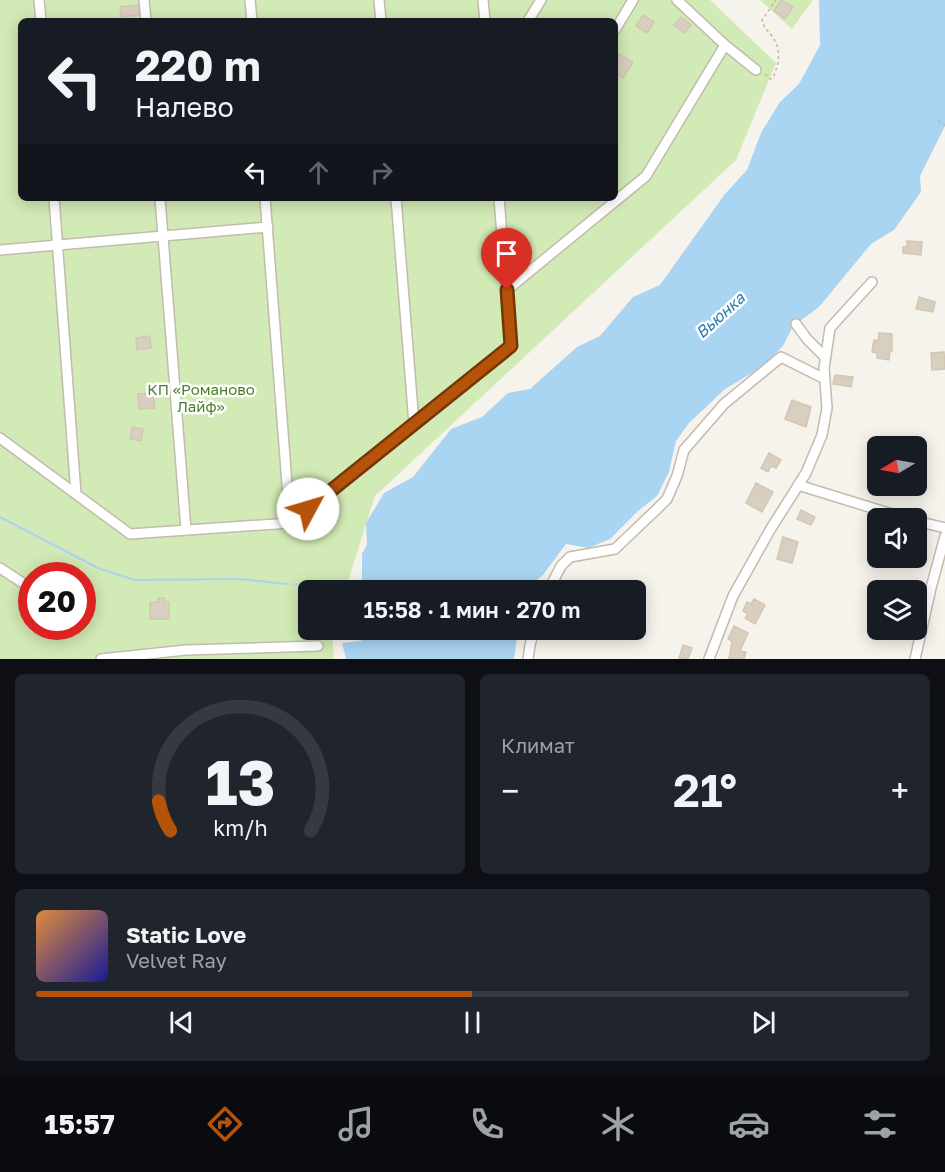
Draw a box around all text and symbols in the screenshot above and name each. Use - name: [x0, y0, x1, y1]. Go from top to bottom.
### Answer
- text: 220 m: [135, 40, 261, 90]
- icon: left: [36, 42, 114, 120]
- text: Налево: [135, 91, 234, 123]
- icon: left: [239, 156, 272, 189]
- icon: ahead: [302, 156, 335, 189]
- icon: right: [365, 156, 398, 189]
- pin: [481, 228, 532, 290]
- icon: arrive: [490, 237, 523, 270]
- water label: Вьюнка: [691, 287, 749, 342]
- park label: КП «Романово Лайф»: [147, 380, 255, 415]
- north arrow: [867, 436, 927, 496]
- map controls: [867, 436, 927, 640]
- position arrow: [276, 477, 340, 541]
- button: sound: [867, 508, 927, 568]
- speed limit sign: 20: [18, 562, 96, 640]
- button: layers: [867, 580, 927, 640]
- text: 15:58 · 1 мин · 270 m: [364, 596, 580, 623]
- text: Климат: [501, 733, 575, 757]
- text: 13: [205, 744, 275, 819]
- text: 21°: [673, 763, 737, 817]
- text: −: [501, 771, 519, 810]
- text: +: [891, 771, 909, 810]
- text: km/h: [213, 815, 267, 841]
- text: Static Love: [126, 921, 246, 948]
- text: Velvet Ray: [126, 948, 227, 972]
- icon: previous: [165, 1006, 198, 1039]
- icon: pause: [456, 1006, 489, 1039]
- icon: next: [747, 1006, 780, 1039]
- icon: directions: [204, 1103, 246, 1145]
- icon: music: [335, 1103, 377, 1145]
- icon: phone: [466, 1103, 508, 1145]
- icon: climate: [597, 1103, 639, 1145]
- icon: car: [728, 1103, 770, 1145]
- icon: filters: [859, 1103, 901, 1145]
- text: 15:57: [44, 1108, 115, 1140]

